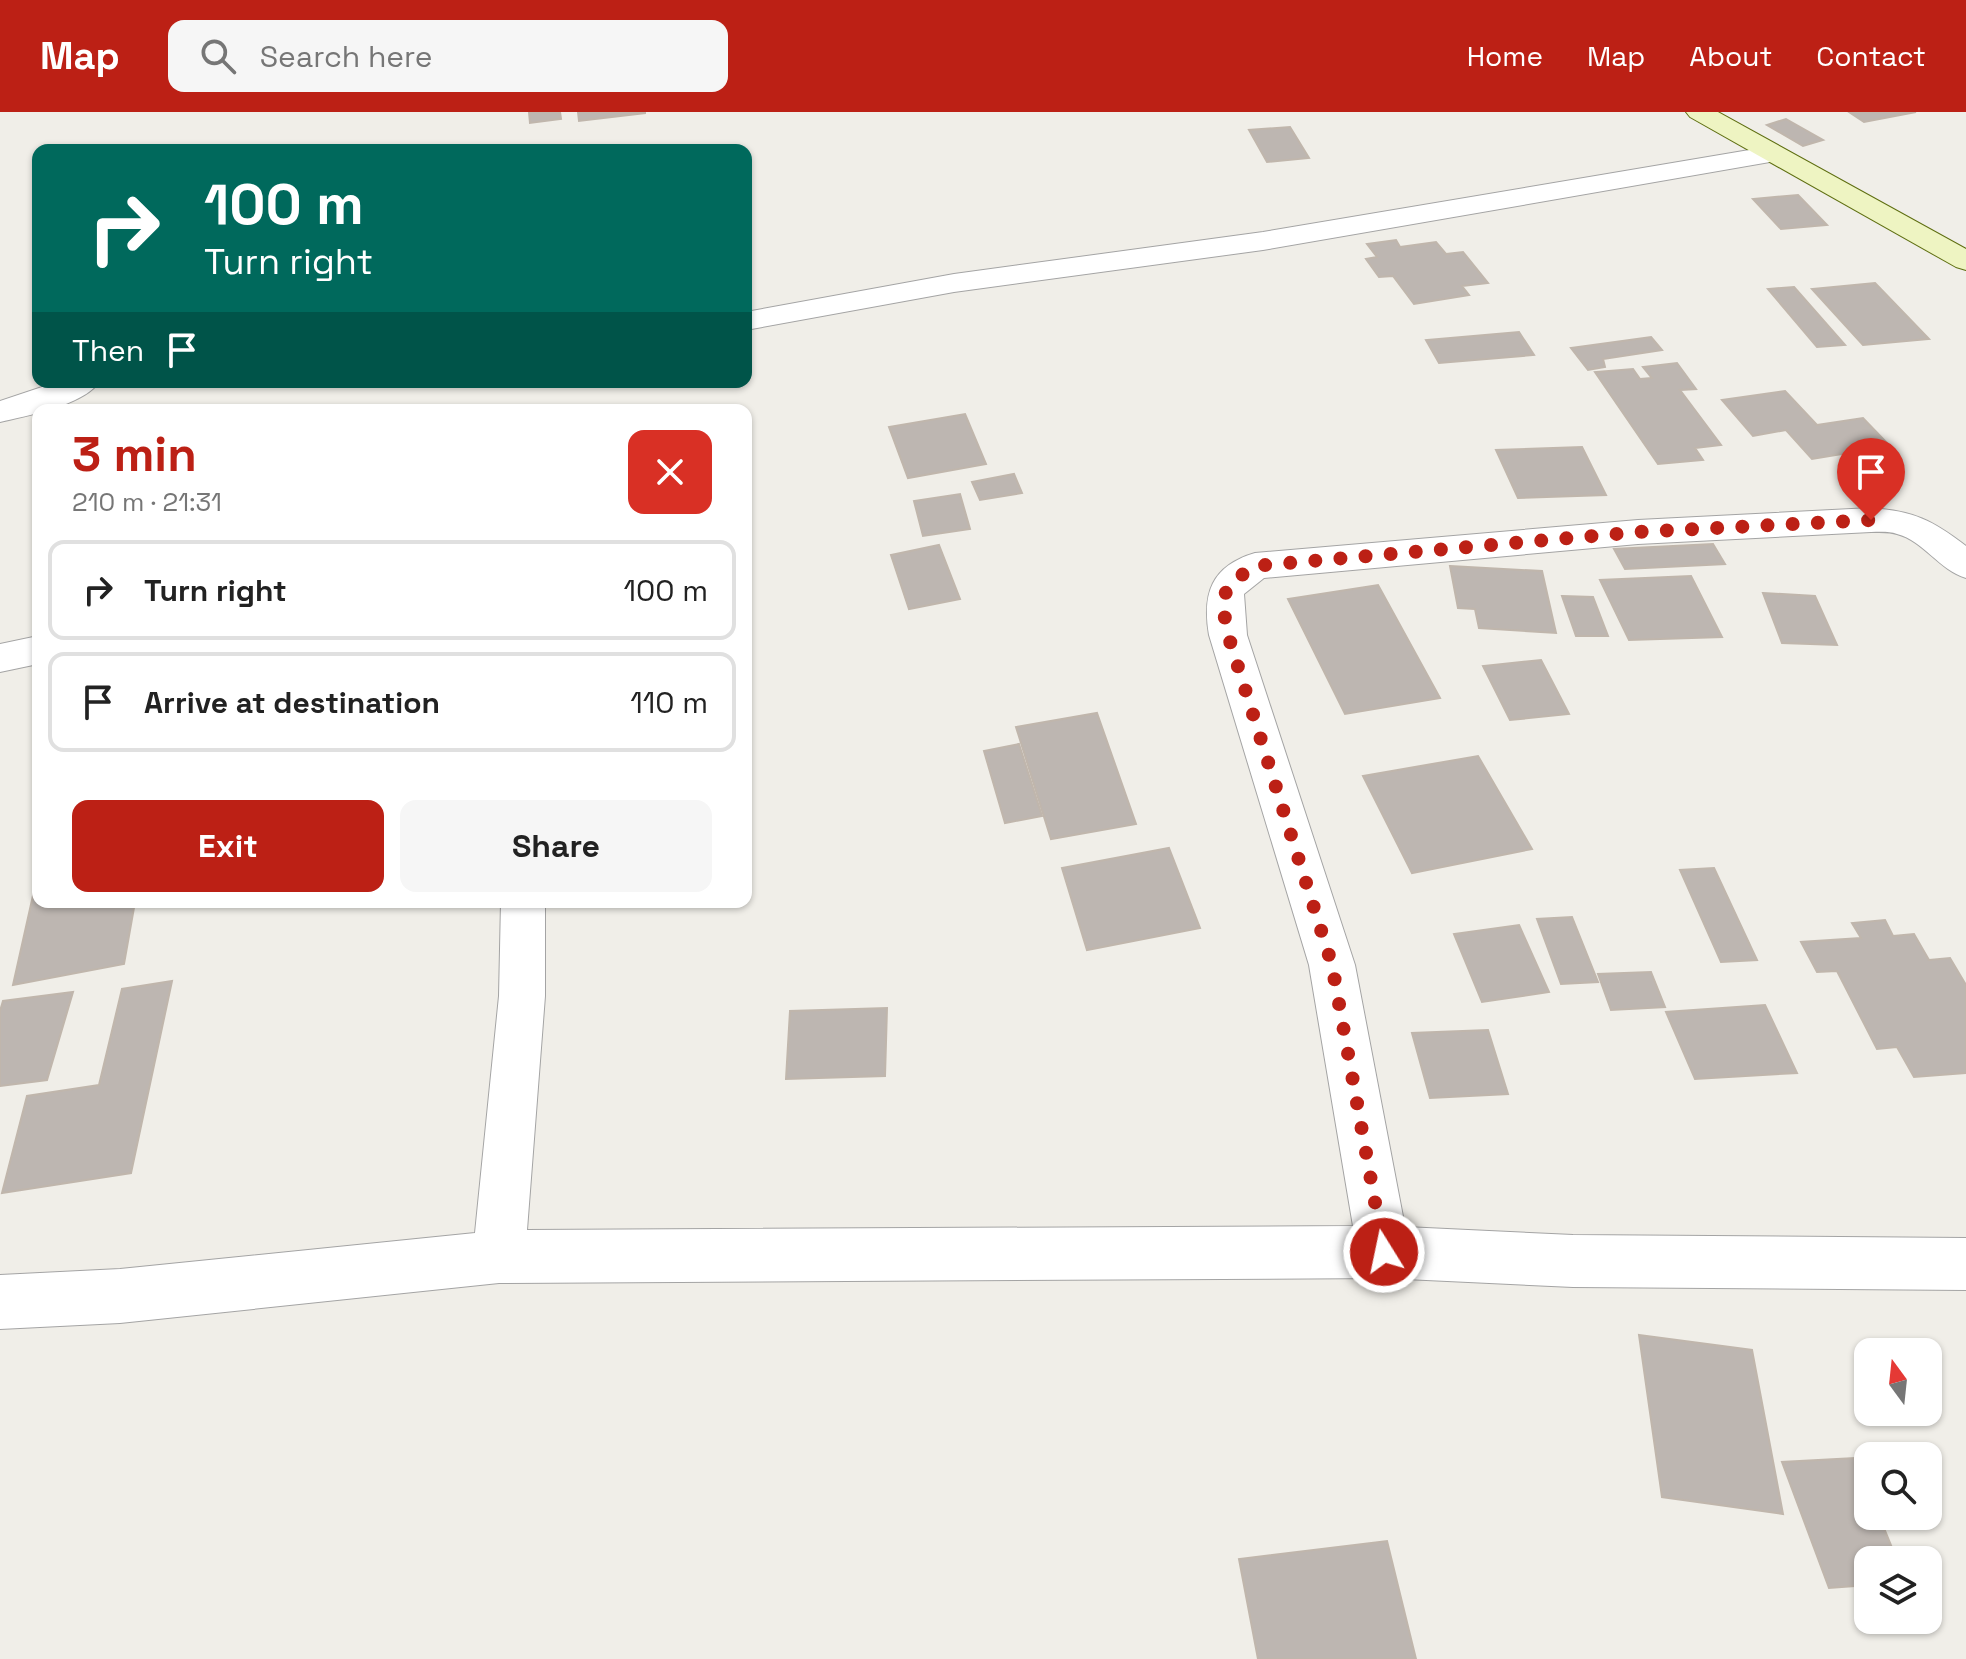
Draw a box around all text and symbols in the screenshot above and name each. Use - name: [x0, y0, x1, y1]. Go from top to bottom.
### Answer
- search box: [168, 20, 728, 92]
- text: Map: [40, 32, 120, 80]
- icon: search: [196, 34, 240, 78]
- text: Search here: [260, 37, 433, 76]
- text: Home: [1467, 38, 1543, 74]
- text: Map: [1587, 38, 1645, 74]
- text: About: [1689, 38, 1772, 74]
- text: Contact: [1816, 38, 1926, 74]
- text: 100 m: [204, 169, 364, 240]
- icon: right: [72, 176, 176, 280]
- text: Turn right: [204, 239, 373, 285]
- icon: arrive: [160, 328, 204, 372]
- text: Then: [72, 331, 144, 370]
- text: 3 min: [72, 424, 197, 485]
- button: close: [628, 430, 712, 514]
- pin: [1837, 438, 1905, 520]
- icon: arrive: [1849, 450, 1893, 494]
- text: 210 m · 21:31: [72, 485, 222, 519]
- icon: right: [76, 568, 120, 612]
- text: Turn right: [144, 571, 287, 610]
- text: 100 m: [623, 571, 708, 610]
- icon: arrive: [76, 680, 120, 724]
- text: Arrive at destination: [144, 683, 440, 722]
- text: 110 m: [630, 683, 708, 722]
- button: Exit: [72, 800, 384, 892]
- button: Share: [400, 800, 712, 892]
- position arrow: [1342, 1210, 1426, 1294]
- north arrow: [1854, 1338, 1942, 1426]
- map controls: [1854, 1338, 1942, 1634]
- button: search: [1854, 1442, 1942, 1530]
- button: layers: [1854, 1546, 1942, 1634]

